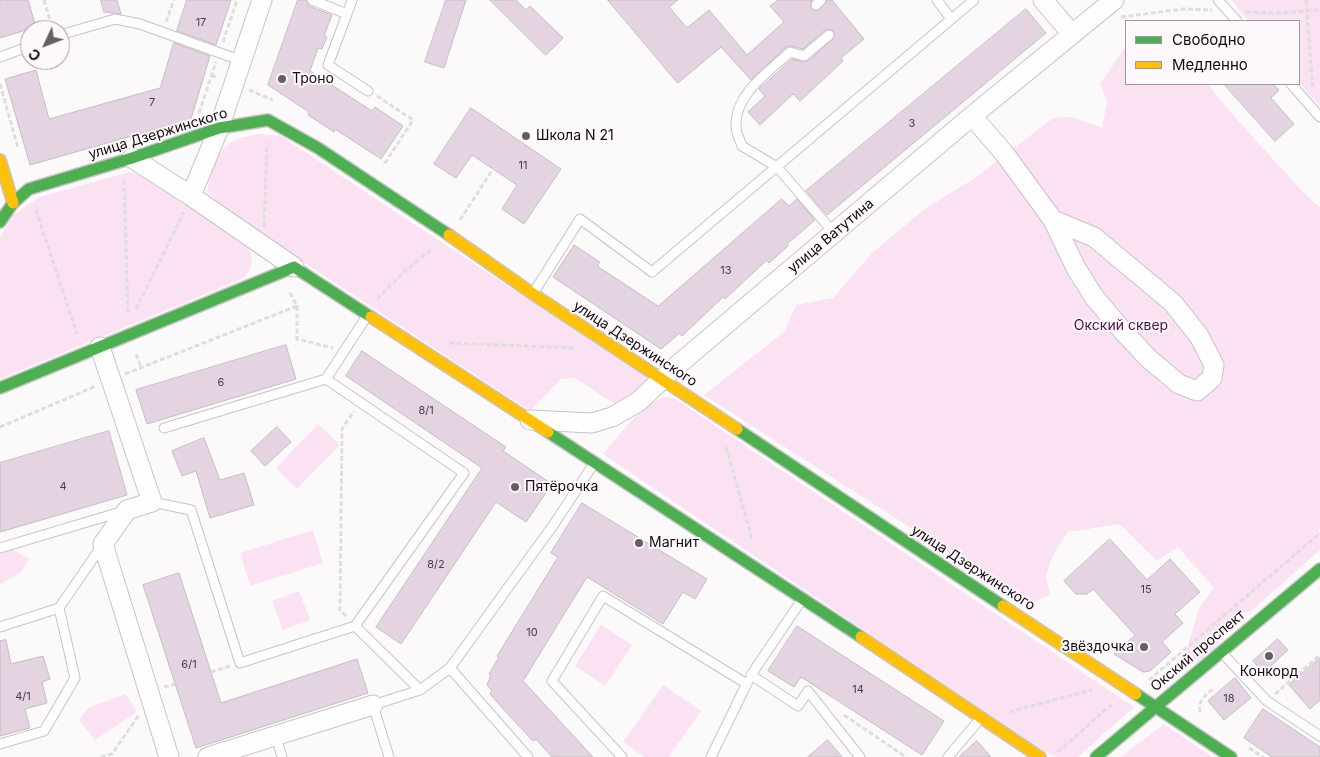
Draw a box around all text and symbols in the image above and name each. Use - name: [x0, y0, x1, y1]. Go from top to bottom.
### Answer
- house number: 17: [196, 16, 206, 30]
- north arrow: [20, 20, 70, 70]
- legend: [1125, 20, 1300, 85]
- text: Свободно: [1172, 30, 1246, 49]
- text: С: [25, 45, 44, 64]
- text: Медленно: [1172, 55, 1248, 74]
- place label: Троно: [292, 71, 334, 87]
- marker: Троно: [276, 73, 288, 85]
- house number: 7: [149, 96, 155, 110]
- street label: улица Дзержинского: [87, 105, 229, 163]
- house number: 3: [909, 117, 915, 131]
- place label: Школа N 21: [536, 128, 614, 144]
- marker: Школа N 21: [520, 130, 532, 142]
- house number: 11: [519, 159, 527, 173]
- street label: улица Ватутина: [785, 195, 877, 277]
- house number: 13: [720, 264, 732, 278]
- street label: улица Дзержинского: [570, 298, 700, 390]
- park label: Окский сквер: [1074, 318, 1168, 334]
- house number: 6: [218, 376, 224, 390]
- house number: 8/1: [418, 404, 434, 418]
- place label: Пятёрочка: [525, 479, 598, 495]
- house number: 4: [59, 480, 67, 494]
- marker: Пятёрочка: [509, 481, 521, 493]
- street label: улица Дзержинского: [908, 522, 1038, 614]
- place label: Магнит: [649, 535, 699, 551]
- marker: Магнит: [633, 537, 645, 549]
- house number: 8/2: [427, 558, 445, 572]
- house number: 15: [1140, 583, 1152, 597]
- street label: Окский проспект: [1147, 607, 1249, 695]
- house number: 10: [526, 626, 538, 640]
- place label: Звёздочка: [1062, 639, 1134, 655]
- marker: Звёздочка: [1138, 641, 1150, 653]
- marker: Конкорд: [1263, 650, 1275, 662]
- house number: 6/1: [181, 658, 197, 672]
- place label: Конкорд: [1240, 664, 1298, 680]
- house number: 14: [852, 683, 864, 697]
- house number: 4/1: [15, 690, 31, 704]
- house number: 18: [1223, 692, 1235, 706]

